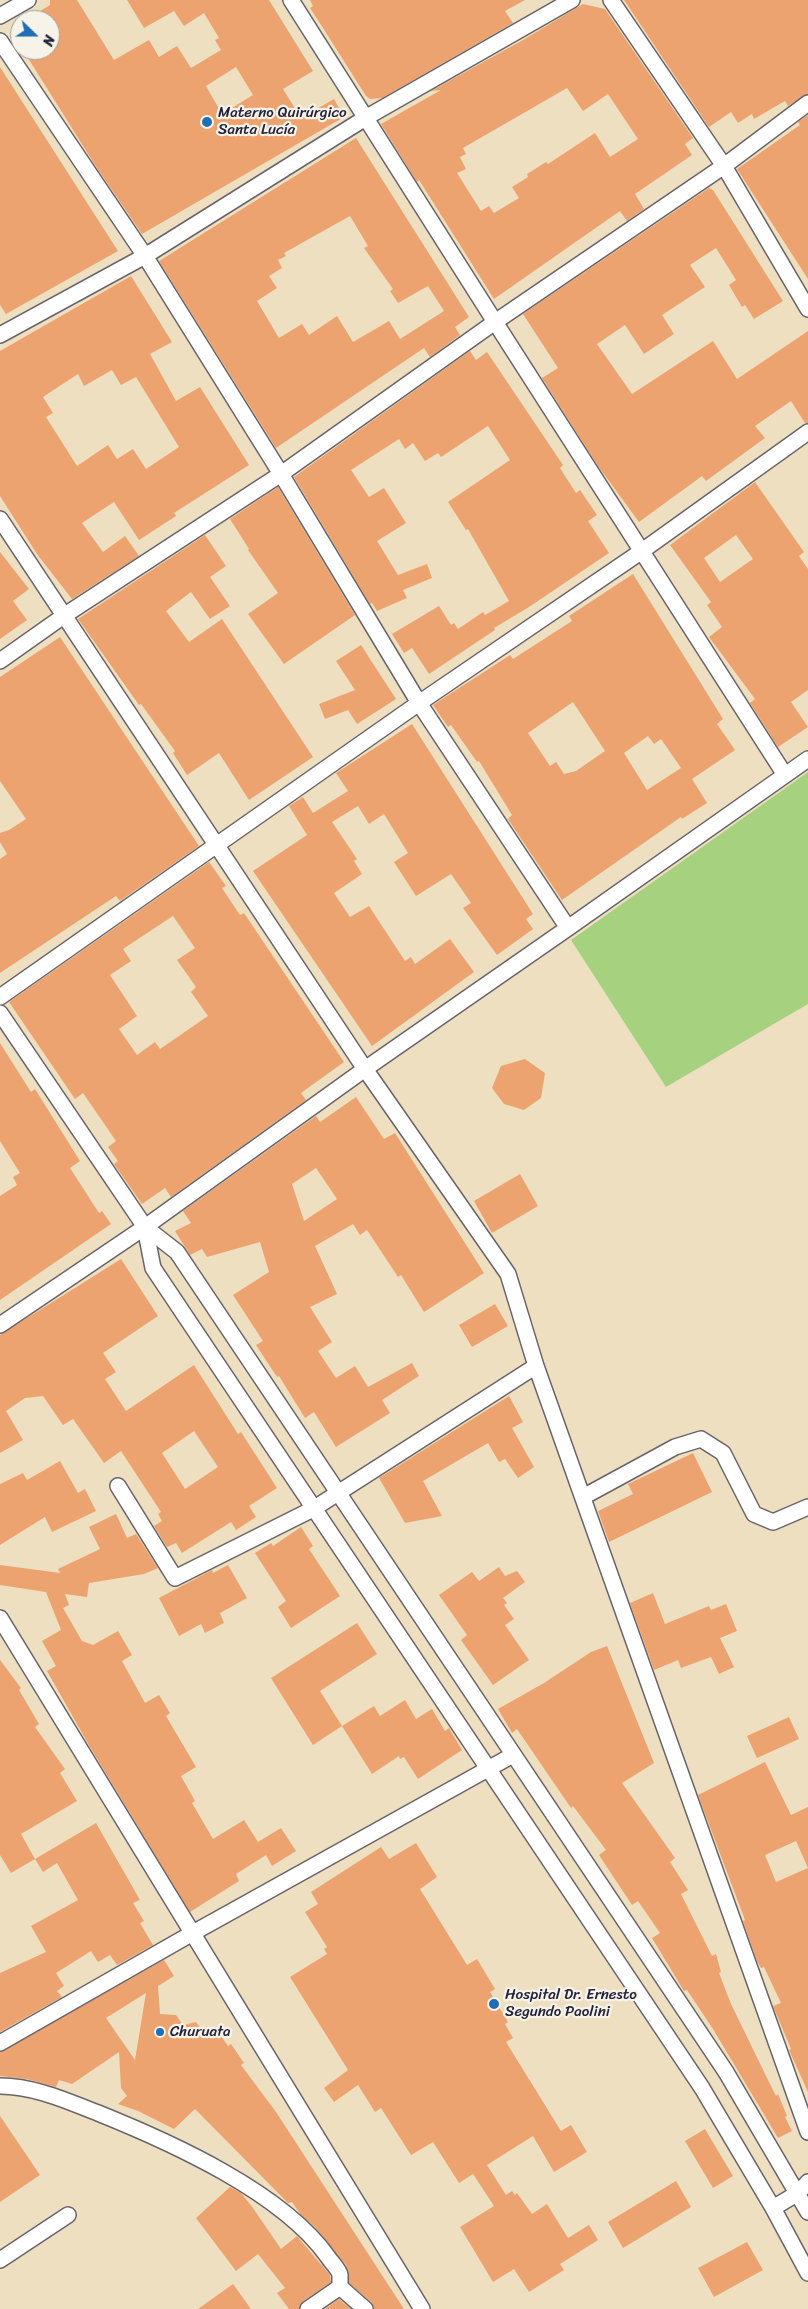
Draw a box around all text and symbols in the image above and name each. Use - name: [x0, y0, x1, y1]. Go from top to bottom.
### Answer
- north arrow: [10, 10, 60, 60]
- text: N: [35, 31, 62, 50]
- place label: Materno Quirúrgico Santa Lucía: [218, 104, 347, 139]
- marker: Materno Quirúrgico Santa Lucía: [200, 115, 214, 129]
- place label: Hospital Dr. Ernesto Segundo Paolini: [505, 1986, 637, 2021]
- marker: Hospital Dr. Ernesto Segundo Paolini: [487, 1997, 501, 2011]
- place label: Churuata: [170, 2023, 231, 2041]
- marker: Churuata: [154, 2026, 166, 2038]

